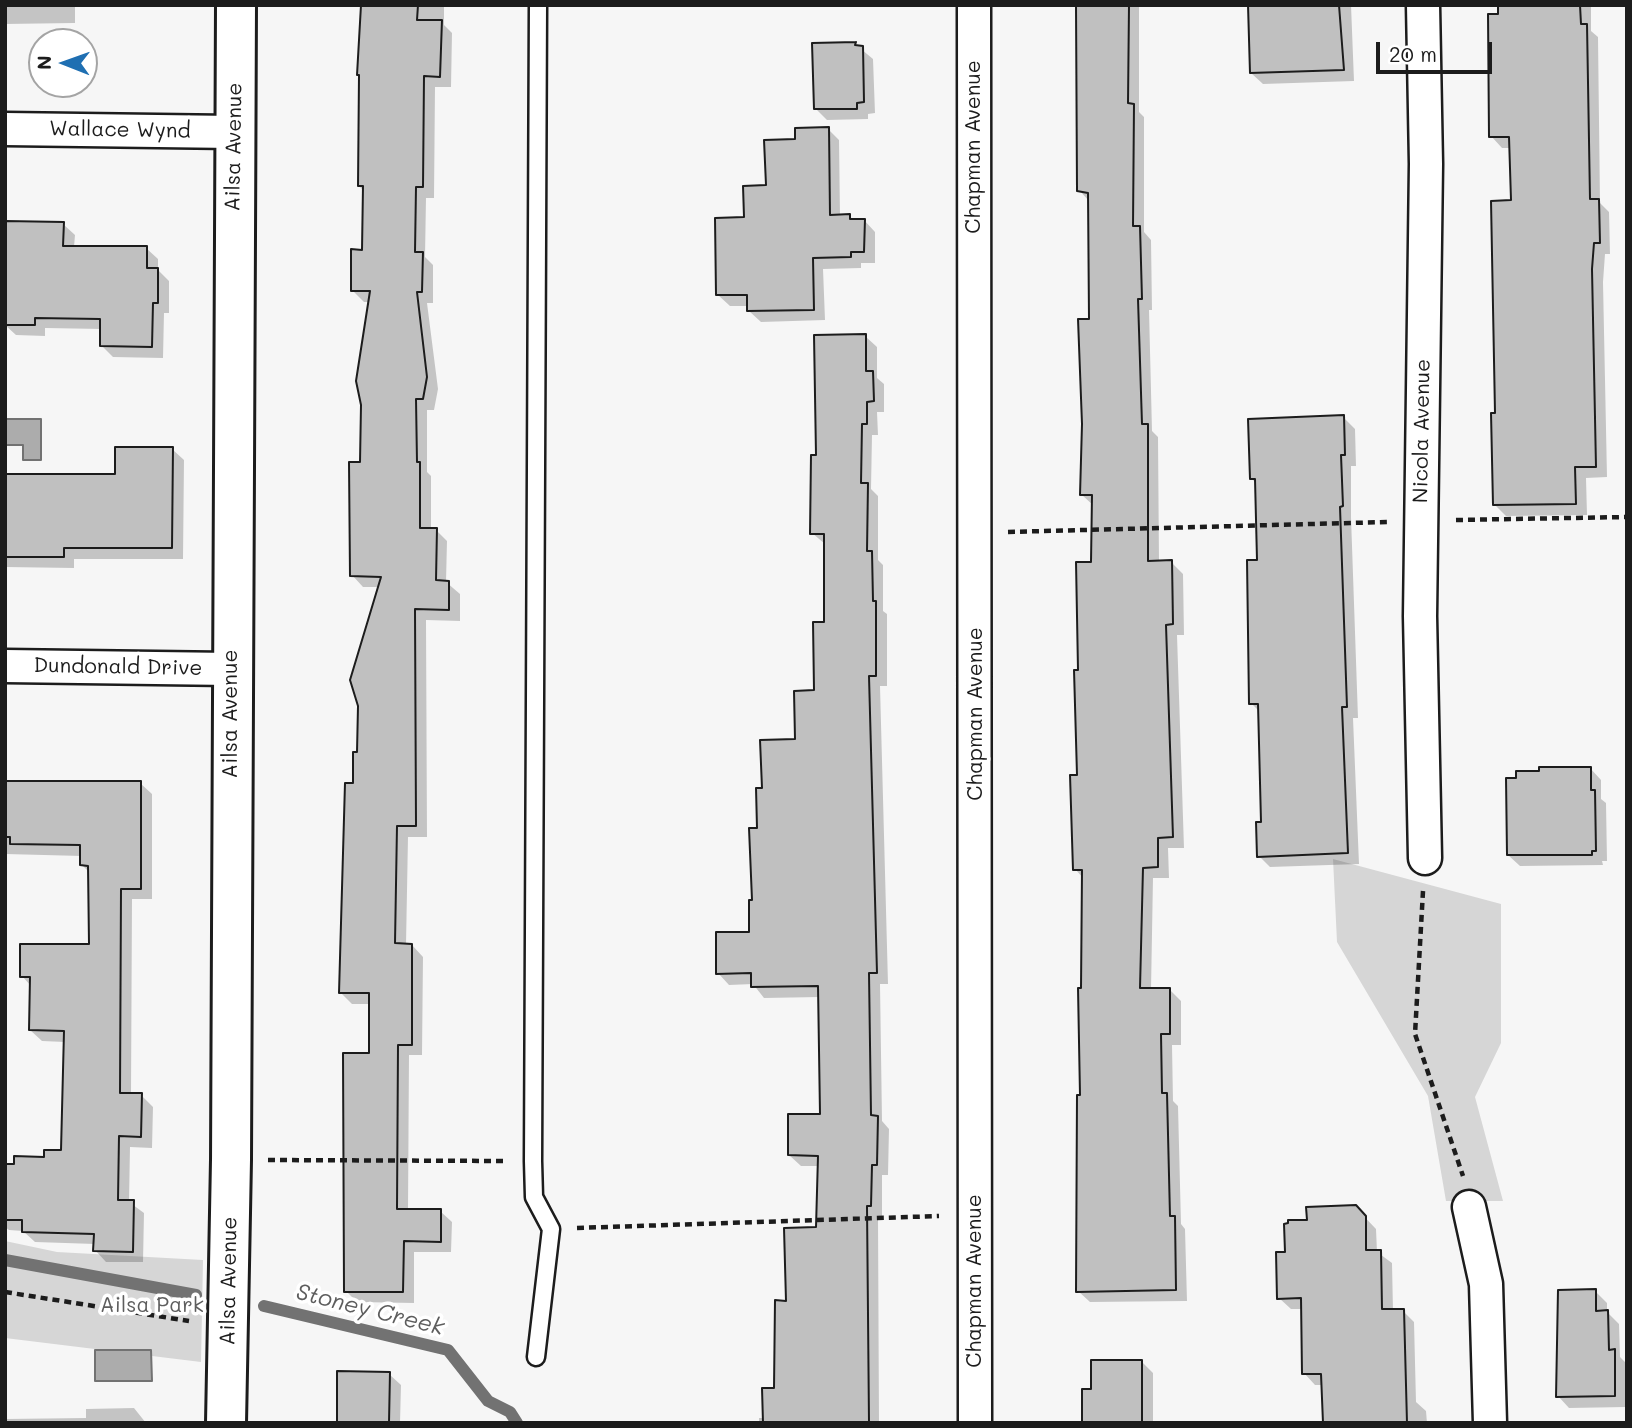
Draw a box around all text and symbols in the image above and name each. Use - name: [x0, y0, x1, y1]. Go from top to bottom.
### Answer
- north arrow: [28, 28, 98, 98]
- scale bar: [1380, 28, 1496, 72]
- text: 20 m: [1389, 40, 1437, 67]
- text: N: [31, 55, 56, 70]
- street label: Chapman Avenue: [961, 60, 987, 234]
- street label: Ailsa Avenue: [220, 82, 248, 212]
- street label: Wallace Wynd: [49, 116, 191, 144]
- street label: Nicola Avenue: [1408, 359, 1436, 503]
- street label: Chapman Avenue: [963, 627, 989, 801]
- street label: Ailsa Avenue: [218, 650, 244, 778]
- street label: Dundonald Drive: [33, 653, 203, 681]
- street label: Chapman Avenue: [962, 1194, 988, 1368]
- street label: Ailsa Avenue: [215, 1216, 243, 1346]
- water label: Stoney Creek: [293, 1278, 447, 1342]
- park label: Ailsa Park: [100, 1293, 204, 1319]

